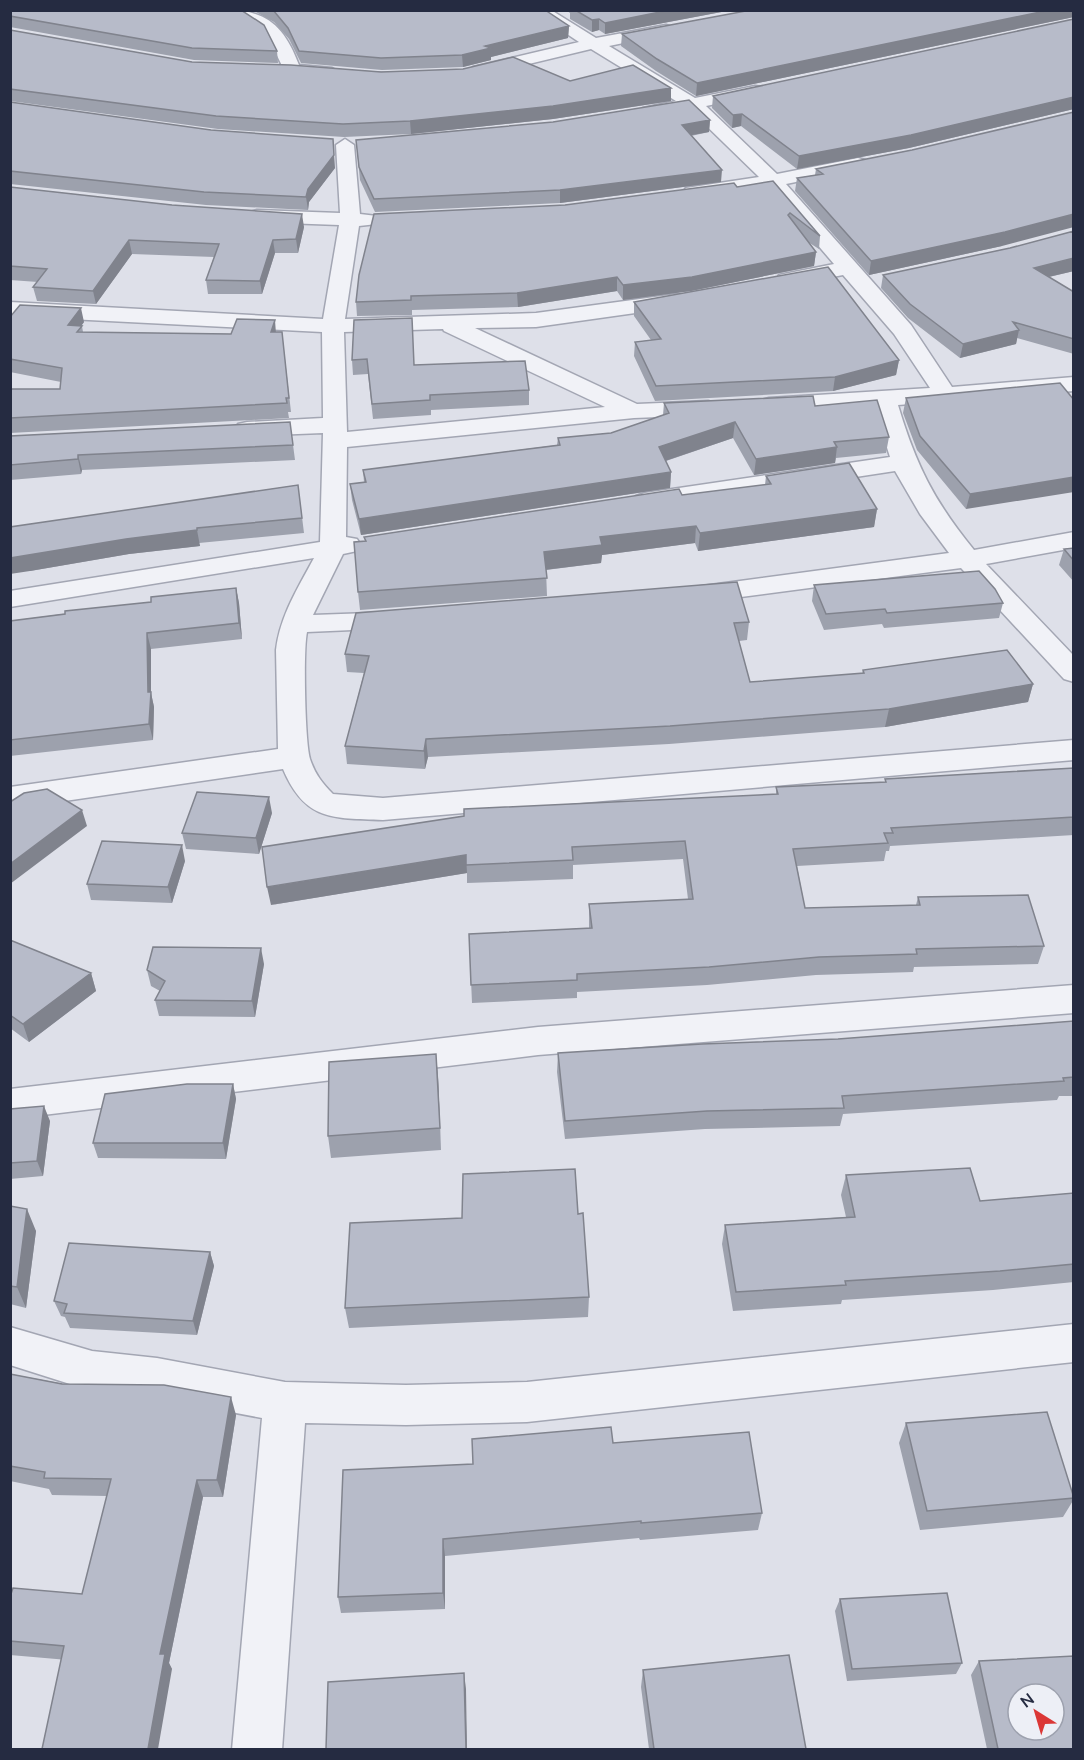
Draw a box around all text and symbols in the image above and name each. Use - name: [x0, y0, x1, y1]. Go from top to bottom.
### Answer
- north arrow: [1006, 1682, 1066, 1742]
- text: N: [1016, 1688, 1038, 1712]

